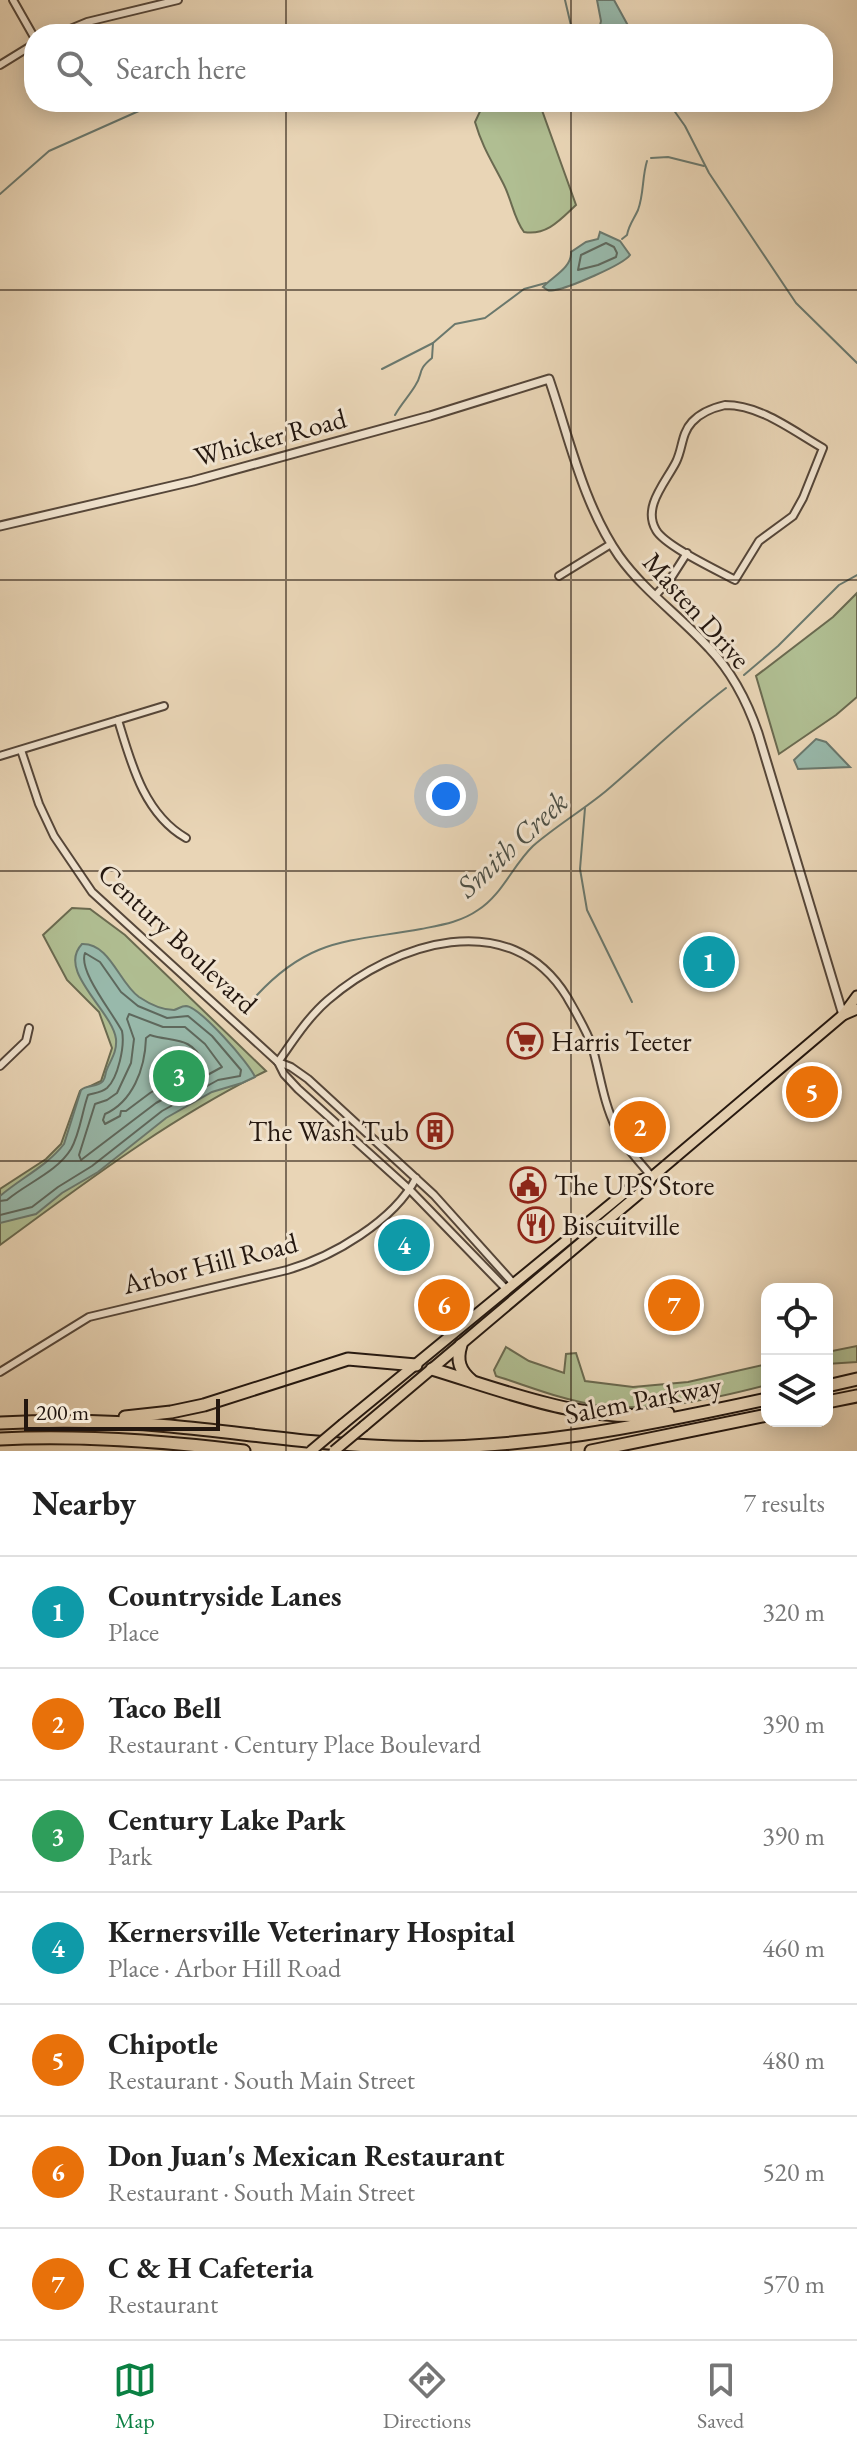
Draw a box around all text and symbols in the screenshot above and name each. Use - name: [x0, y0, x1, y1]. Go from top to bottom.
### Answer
- search box: [24, 24, 833, 112]
- icon: search: [52, 46, 96, 90]
- text: Search here: [116, 49, 246, 88]
- street label: Whicker Road: [190, 399, 351, 475]
- street label: Masten Drive: [635, 544, 759, 676]
- your location: [426, 776, 466, 816]
- water label: Smith Creek: [447, 782, 576, 906]
- street label: Century Boulevard: [91, 855, 266, 1022]
- pin: 1: [683, 932, 735, 992]
- supermarket icon: Harris Teeter: [506, 1022, 544, 1060]
- place label: Harris Teeter: [551, 1023, 692, 1059]
- pin: 3: [153, 1046, 205, 1106]
- pin: 5: [786, 1062, 838, 1122]
- pin: 2: [614, 1097, 666, 1157]
- building icon: The Wash Tub: [416, 1112, 454, 1150]
- place label: The Wash Tub: [248, 1113, 409, 1149]
- public building icon: The UPS Store: [509, 1166, 547, 1204]
- place label: The UPS Store: [554, 1167, 714, 1203]
- restaurant icon: Biscuitville: [517, 1206, 555, 1244]
- place label: Biscuitville: [562, 1207, 680, 1243]
- pin: 4: [378, 1215, 430, 1275]
- street label: Arbor Hill Road: [118, 1224, 302, 1302]
- pin: 6: [418, 1275, 470, 1335]
- pin: 7: [648, 1275, 700, 1335]
- map controls: [761, 1283, 833, 1427]
- button: locate: [761, 1283, 833, 1355]
- button: layers: [761, 1355, 833, 1427]
- street label: Salem Parkway: [562, 1366, 725, 1432]
- scale bar: [24, 1395, 220, 1431]
- text: 200 m: [36, 1398, 89, 1427]
- text: Nearby: [32, 1481, 136, 1525]
- text: 7 results: [744, 1486, 825, 1520]
- text: Countryside Lanes: [108, 1576, 342, 1615]
- text: 1: [51, 1595, 65, 1629]
- text: 320 m: [762, 1595, 825, 1629]
- text: Place: [108, 1615, 159, 1649]
- text: Taco Bell: [108, 1688, 222, 1727]
- text: 2: [51, 1707, 65, 1741]
- text: 390 m: [762, 1707, 825, 1741]
- text: Restaurant · Century Place Boulevard: [108, 1727, 481, 1761]
- text: Century Lake Park: [108, 1800, 346, 1839]
- text: 3: [51, 1819, 65, 1853]
- text: 390 m: [762, 1819, 825, 1853]
- text: Park: [108, 1839, 152, 1873]
- text: Kernersville Veterinary Hospital: [108, 1912, 515, 1951]
- text: 4: [51, 1931, 65, 1965]
- text: 460 m: [762, 1931, 825, 1965]
- text: Place · Arbor Hill Road: [108, 1951, 341, 1985]
- text: Chipotle: [108, 2024, 218, 2063]
- text: 5: [51, 2043, 65, 2077]
- text: 480 m: [762, 2043, 825, 2077]
- text: Restaurant · South Main Street: [108, 2063, 415, 2097]
- text: Don Juan's Mexican Restaurant: [108, 2136, 505, 2175]
- text: 6: [51, 2155, 65, 2189]
- text: 520 m: [762, 2155, 825, 2189]
- text: Restaurant · South Main Street: [108, 2175, 415, 2209]
- text: C & H Cafeteria: [108, 2248, 313, 2287]
- text: 7: [51, 2267, 65, 2301]
- text: 570 m: [762, 2267, 825, 2301]
- text: Restaurant: [108, 2287, 218, 2321]
- tab: Map: [113, 2358, 157, 2435]
- tab: Directions: [383, 2358, 471, 2435]
- tab: Saved: [697, 2358, 744, 2435]

